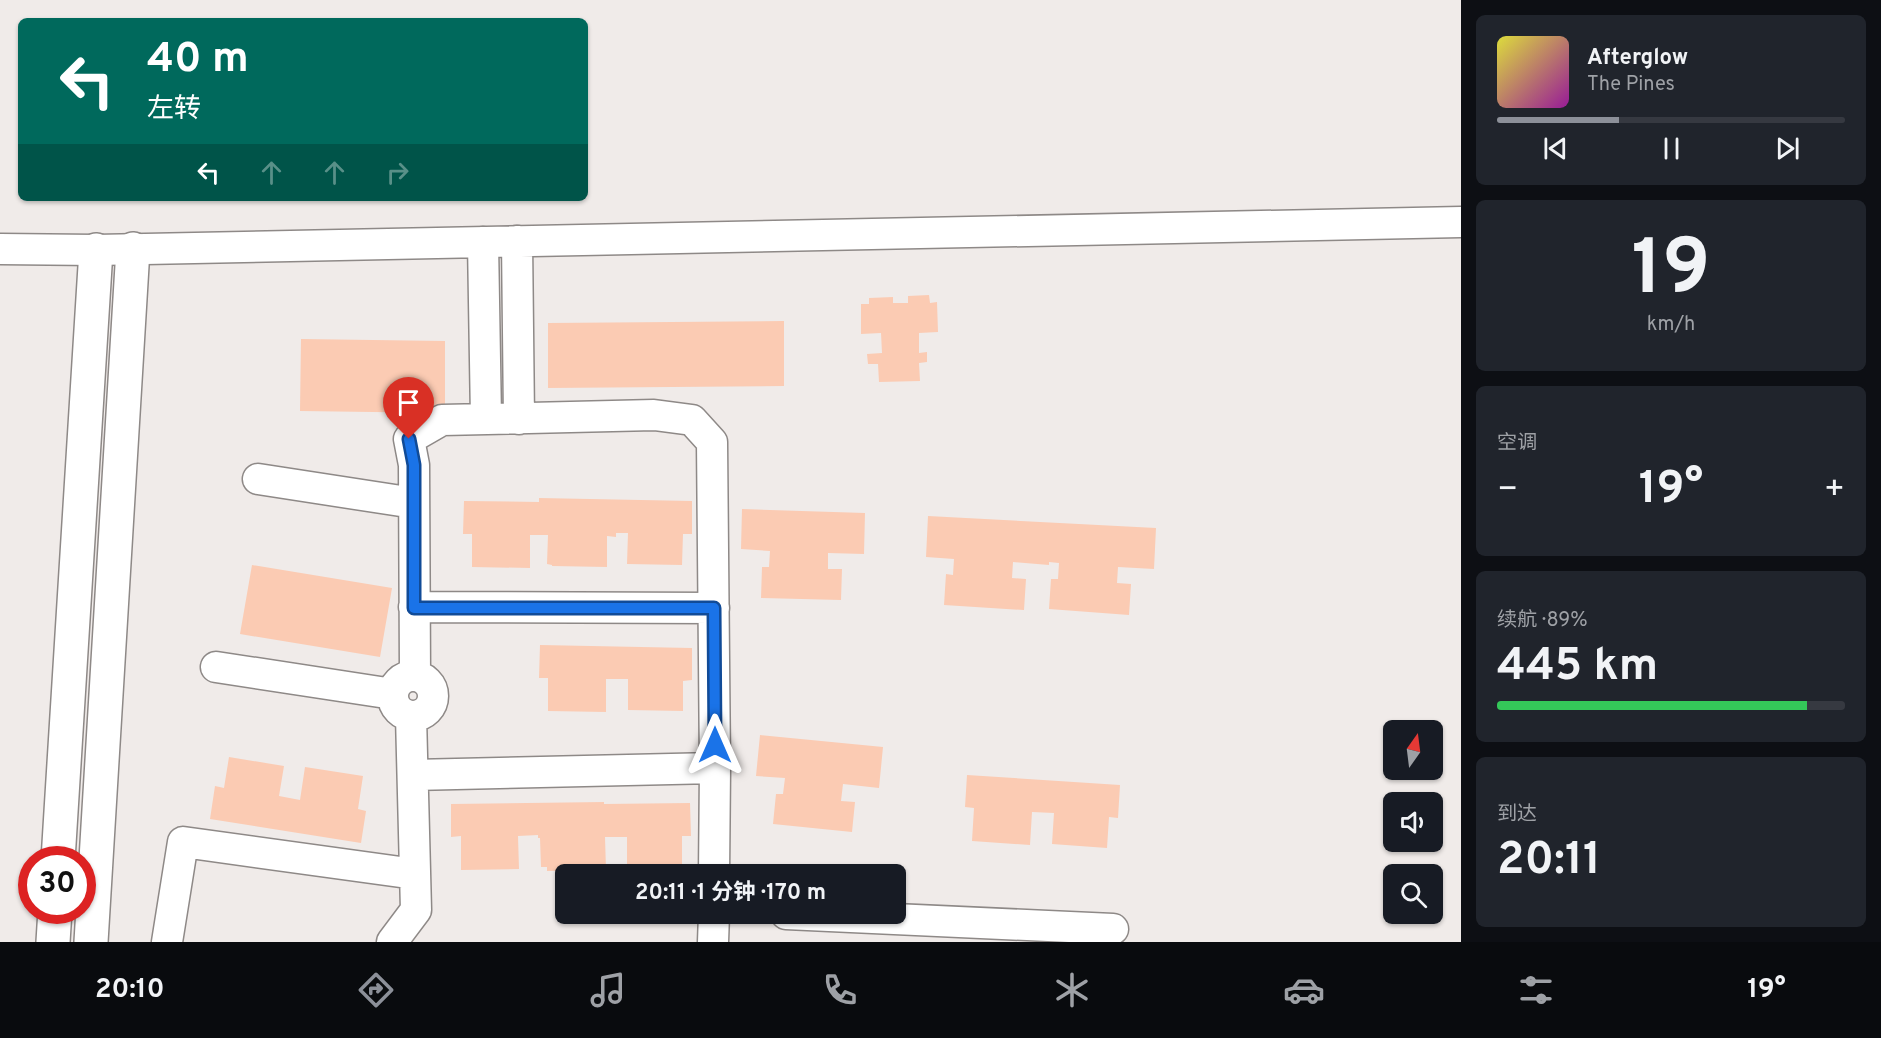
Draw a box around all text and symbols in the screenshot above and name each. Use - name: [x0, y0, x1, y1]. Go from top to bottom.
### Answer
- text: 40 m: [147, 34, 249, 87]
- icon: left: [48, 42, 126, 120]
- text: Afterglow: [1587, 45, 1688, 72]
- text: The Pines: [1587, 72, 1675, 98]
- text: 左转: [147, 93, 201, 127]
- icon: previous: [1539, 132, 1572, 165]
- icon: pause: [1655, 132, 1688, 165]
- icon: next: [1771, 132, 1804, 165]
- icon: left: [192, 156, 225, 189]
- icon: ahead: [255, 156, 288, 189]
- icon: ahead: [318, 156, 351, 189]
- icon: right: [381, 156, 414, 189]
- text: 19: [1631, 223, 1711, 322]
- text: km/h: [1647, 312, 1695, 338]
- pin: [383, 377, 434, 439]
- icon: arrive: [392, 386, 425, 419]
- text: 空调: [1497, 431, 1537, 457]
- text: 19°: [1639, 462, 1703, 519]
- text: −: [1497, 470, 1518, 512]
- text: +: [1824, 470, 1845, 512]
- text: 续航 · 89%: [1497, 608, 1588, 634]
- text: 445 km: [1497, 639, 1658, 696]
- position arrow: [683, 713, 747, 777]
- north arrow: [1383, 720, 1443, 780]
- map controls: [1383, 720, 1443, 924]
- button: sound: [1383, 792, 1443, 852]
- text: 到达: [1497, 802, 1537, 828]
- text: 20:11: [1497, 833, 1601, 890]
- speed limit sign: 30: [18, 846, 96, 924]
- button: search: [1383, 864, 1443, 924]
- text: 20:11 · 1 分钟 · 170 m: [635, 880, 826, 907]
- icon: directions: [355, 969, 397, 1011]
- icon: music: [587, 969, 629, 1011]
- icon: phone: [819, 969, 861, 1011]
- icon: climate: [1051, 969, 1093, 1011]
- icon: car: [1283, 969, 1325, 1011]
- icon: filters: [1515, 969, 1557, 1011]
- text: 20:10: [95, 973, 164, 1007]
- text: 19°: [1747, 973, 1786, 1007]

